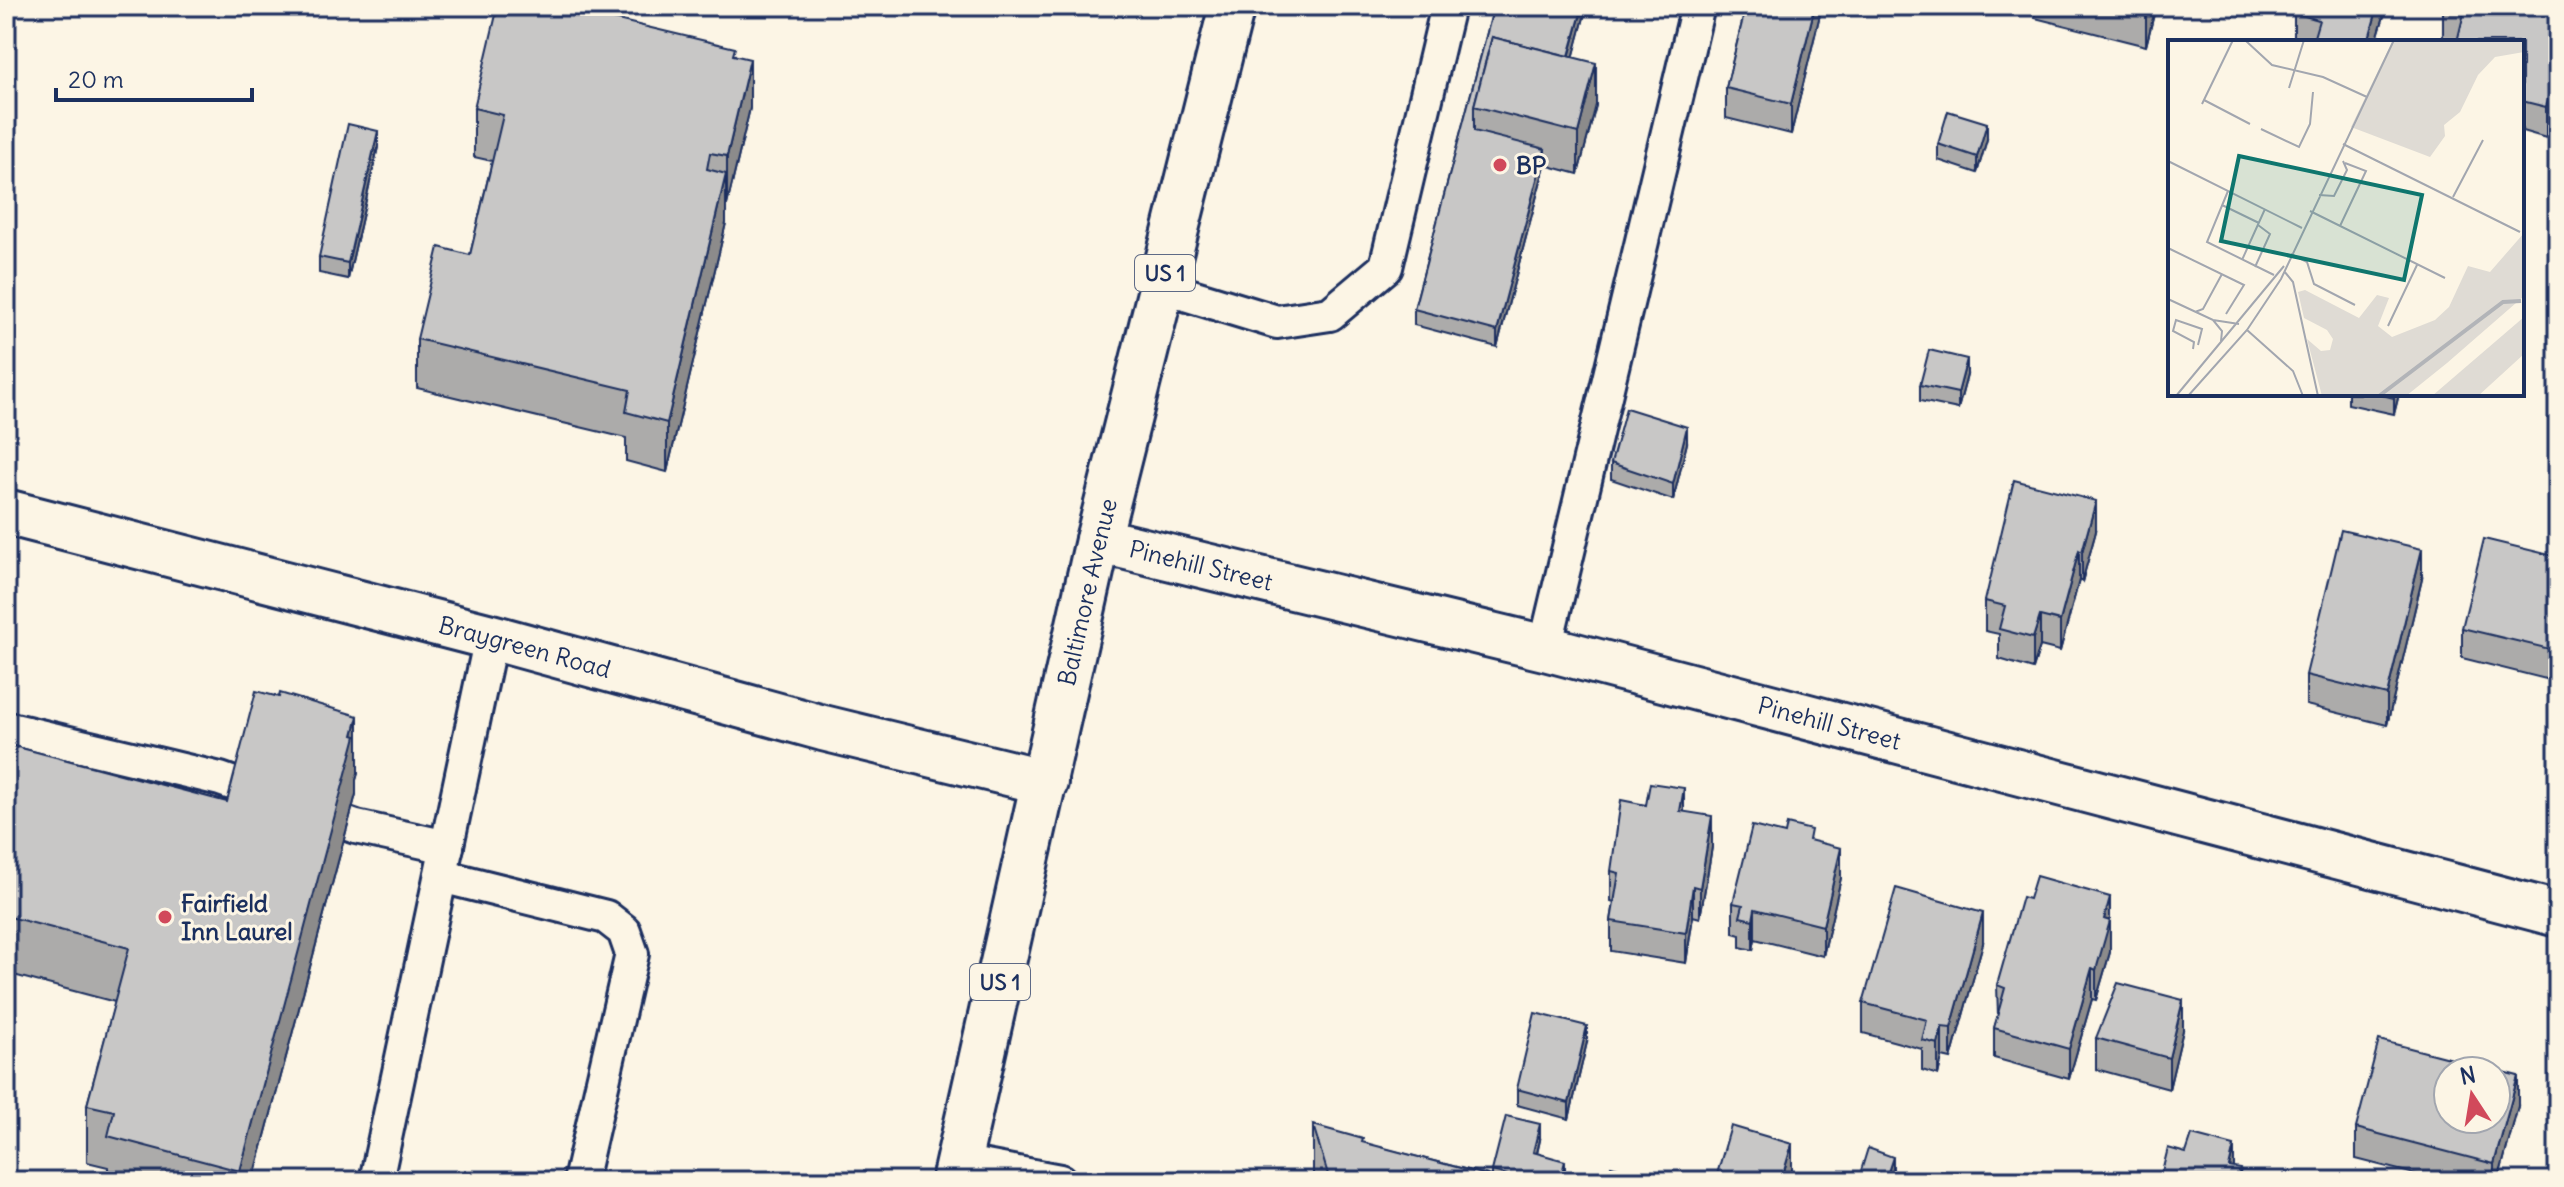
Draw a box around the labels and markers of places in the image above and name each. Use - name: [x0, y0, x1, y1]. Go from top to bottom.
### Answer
- place label: BP: [1516, 150, 1547, 180]
- marker: BP: [1491, 156, 1509, 174]
- place label: Fairfield Inn Laurel: [181, 888, 293, 946]
- marker: Fairfield Inn Laurel: [156, 908, 174, 926]

